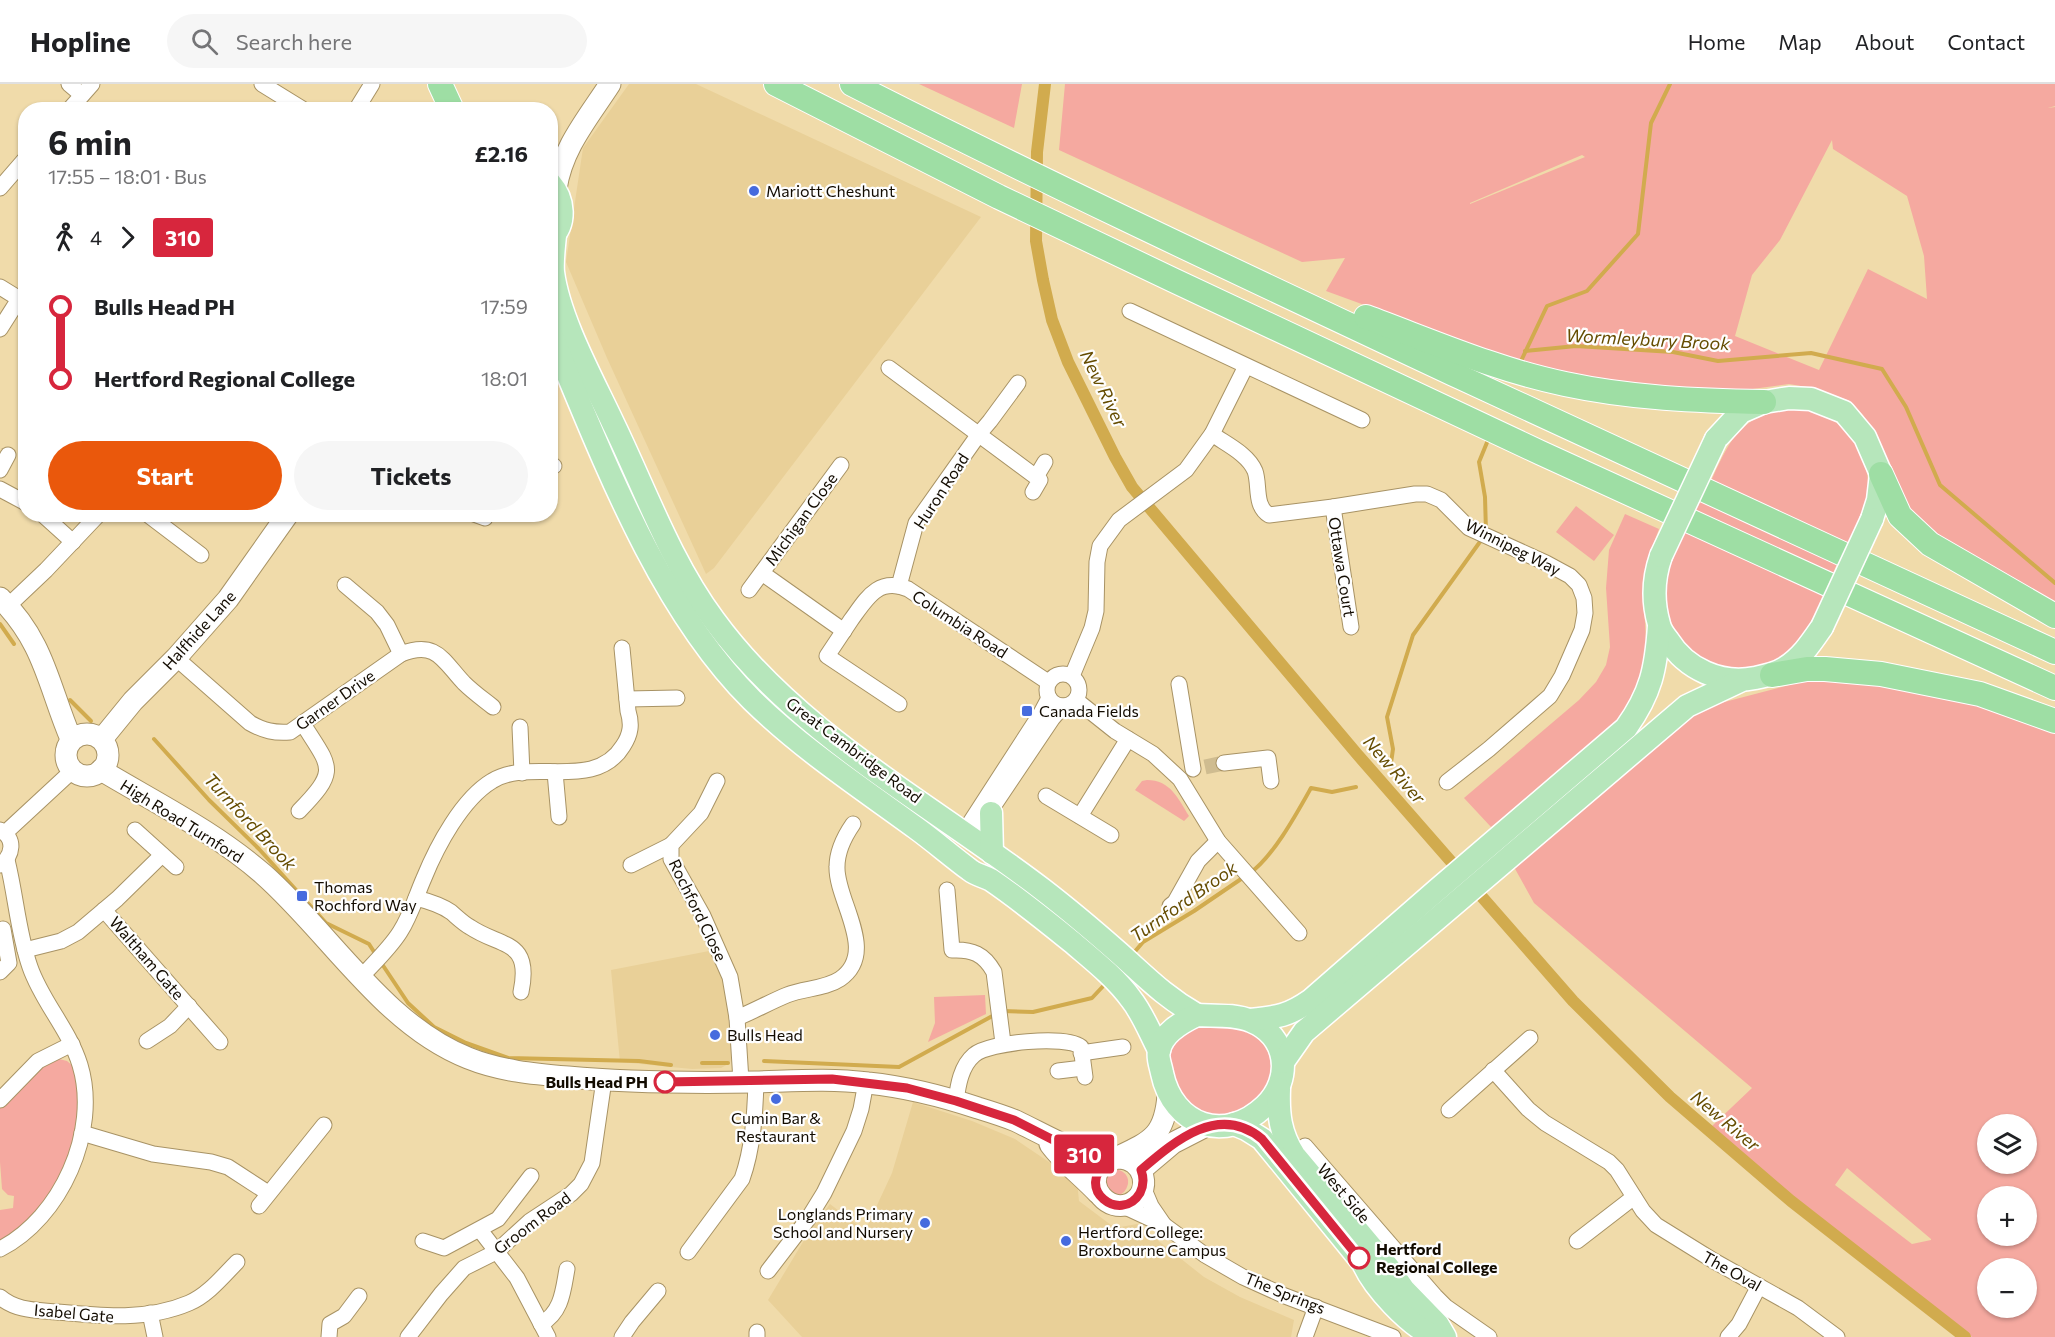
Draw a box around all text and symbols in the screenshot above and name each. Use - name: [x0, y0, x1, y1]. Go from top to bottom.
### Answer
- search box: [167, 14, 587, 68]
- text: Hopline: [30, 24, 131, 58]
- icon: search: [188, 25, 221, 58]
- text: Search here: [236, 28, 352, 55]
- text: Home: [1688, 29, 1745, 54]
- text: Map: [1778, 29, 1822, 54]
- text: About: [1855, 29, 1914, 54]
- text: Contact: [1947, 29, 2025, 54]
- text: 6 min: [48, 121, 132, 162]
- text: £2.16: [474, 140, 528, 167]
- text: 17:55 – 18:01 · Bus: [48, 164, 207, 188]
- place label: Mariott Cheshunt: [766, 181, 896, 200]
- marker: Mariott Cheshunt: [747, 184, 761, 198]
- icon: walk: [48, 221, 81, 254]
- icon: forward: [111, 221, 144, 254]
- text: 4: [90, 225, 102, 249]
- text: 310: [165, 225, 201, 250]
- text: Bulls Head PH: [94, 293, 235, 320]
- text: 17:59: [481, 294, 528, 318]
- water label: Wormleybury Brook: [1565, 324, 1732, 354]
- water label: New River: [1076, 346, 1132, 431]
- text: Hertford Regional College: [94, 365, 355, 392]
- text: 18:01: [481, 366, 528, 390]
- button: Start: [48, 441, 282, 510]
- button: Tickets: [294, 441, 528, 510]
- street label: Huron Road: [909, 449, 972, 532]
- street label: Michigan Close: [761, 469, 841, 569]
- street label: Winnipeg Way: [1462, 514, 1564, 579]
- street label: Ottawa Court: [1325, 516, 1360, 619]
- street label: Halfhide Lane: [158, 586, 239, 673]
- street label: Columbia Road: [909, 586, 1012, 661]
- street label: Garner Drive: [292, 665, 378, 734]
- street label: Great Cambridge Road: [783, 693, 926, 807]
- place label: Canada Fields: [1039, 701, 1139, 720]
- marker: Canada Fields: [1020, 704, 1034, 718]
- water label: New River: [1359, 731, 1431, 809]
- water label: Turnford Brook: [200, 768, 302, 876]
- street label: High Road Turnford: [117, 775, 247, 866]
- water label: Turnford Brook: [1126, 855, 1242, 946]
- street label: Rochford Close: [666, 856, 731, 964]
- place label: Thomas Rochford Way: [314, 877, 417, 914]
- marker: Thomas Rochford Way: [295, 889, 309, 903]
- street label: Waltham Gate: [106, 912, 189, 1003]
- place label: Bulls Head: [727, 1025, 803, 1044]
- marker: Bulls Head: [708, 1028, 722, 1042]
- marker: Bulls Head PH: [654, 1071, 676, 1093]
- place label: Bulls Head PH: [545, 1072, 648, 1091]
- water label: New River: [1687, 1085, 1765, 1156]
- marker: Cumin Bar & Restaurant: [769, 1092, 783, 1106]
- place label: Cumin Bar & Restaurant: [731, 1108, 821, 1145]
- map controls: [1977, 1114, 2037, 1318]
- button: layers: [1977, 1114, 2037, 1174]
- line badge: 310: [1050, 1134, 1118, 1174]
- text: 310: [1066, 1142, 1102, 1167]
- street label: West Side: [1314, 1159, 1375, 1226]
- button: +: [1977, 1186, 2037, 1246]
- street label: Groom Road: [490, 1188, 574, 1258]
- place label: Longlands Primary School and Nursery: [773, 1204, 913, 1241]
- marker: Longlands Primary School and Nursery: [918, 1216, 932, 1230]
- place label: Hertford College: Broxbourne Campus: [1078, 1222, 1226, 1259]
- marker: Hertford College: Broxbourne Campus: [1059, 1234, 1073, 1248]
- place label: Hertford Regional College: [1376, 1239, 1498, 1276]
- marker: Hertford Regional College: [1348, 1247, 1370, 1269]
- street label: The Oval: [1699, 1247, 1765, 1295]
- button: −: [1977, 1258, 2037, 1318]
- street label: The Springs: [1242, 1268, 1328, 1317]
- street label: Isabel Gate: [33, 1300, 115, 1325]

